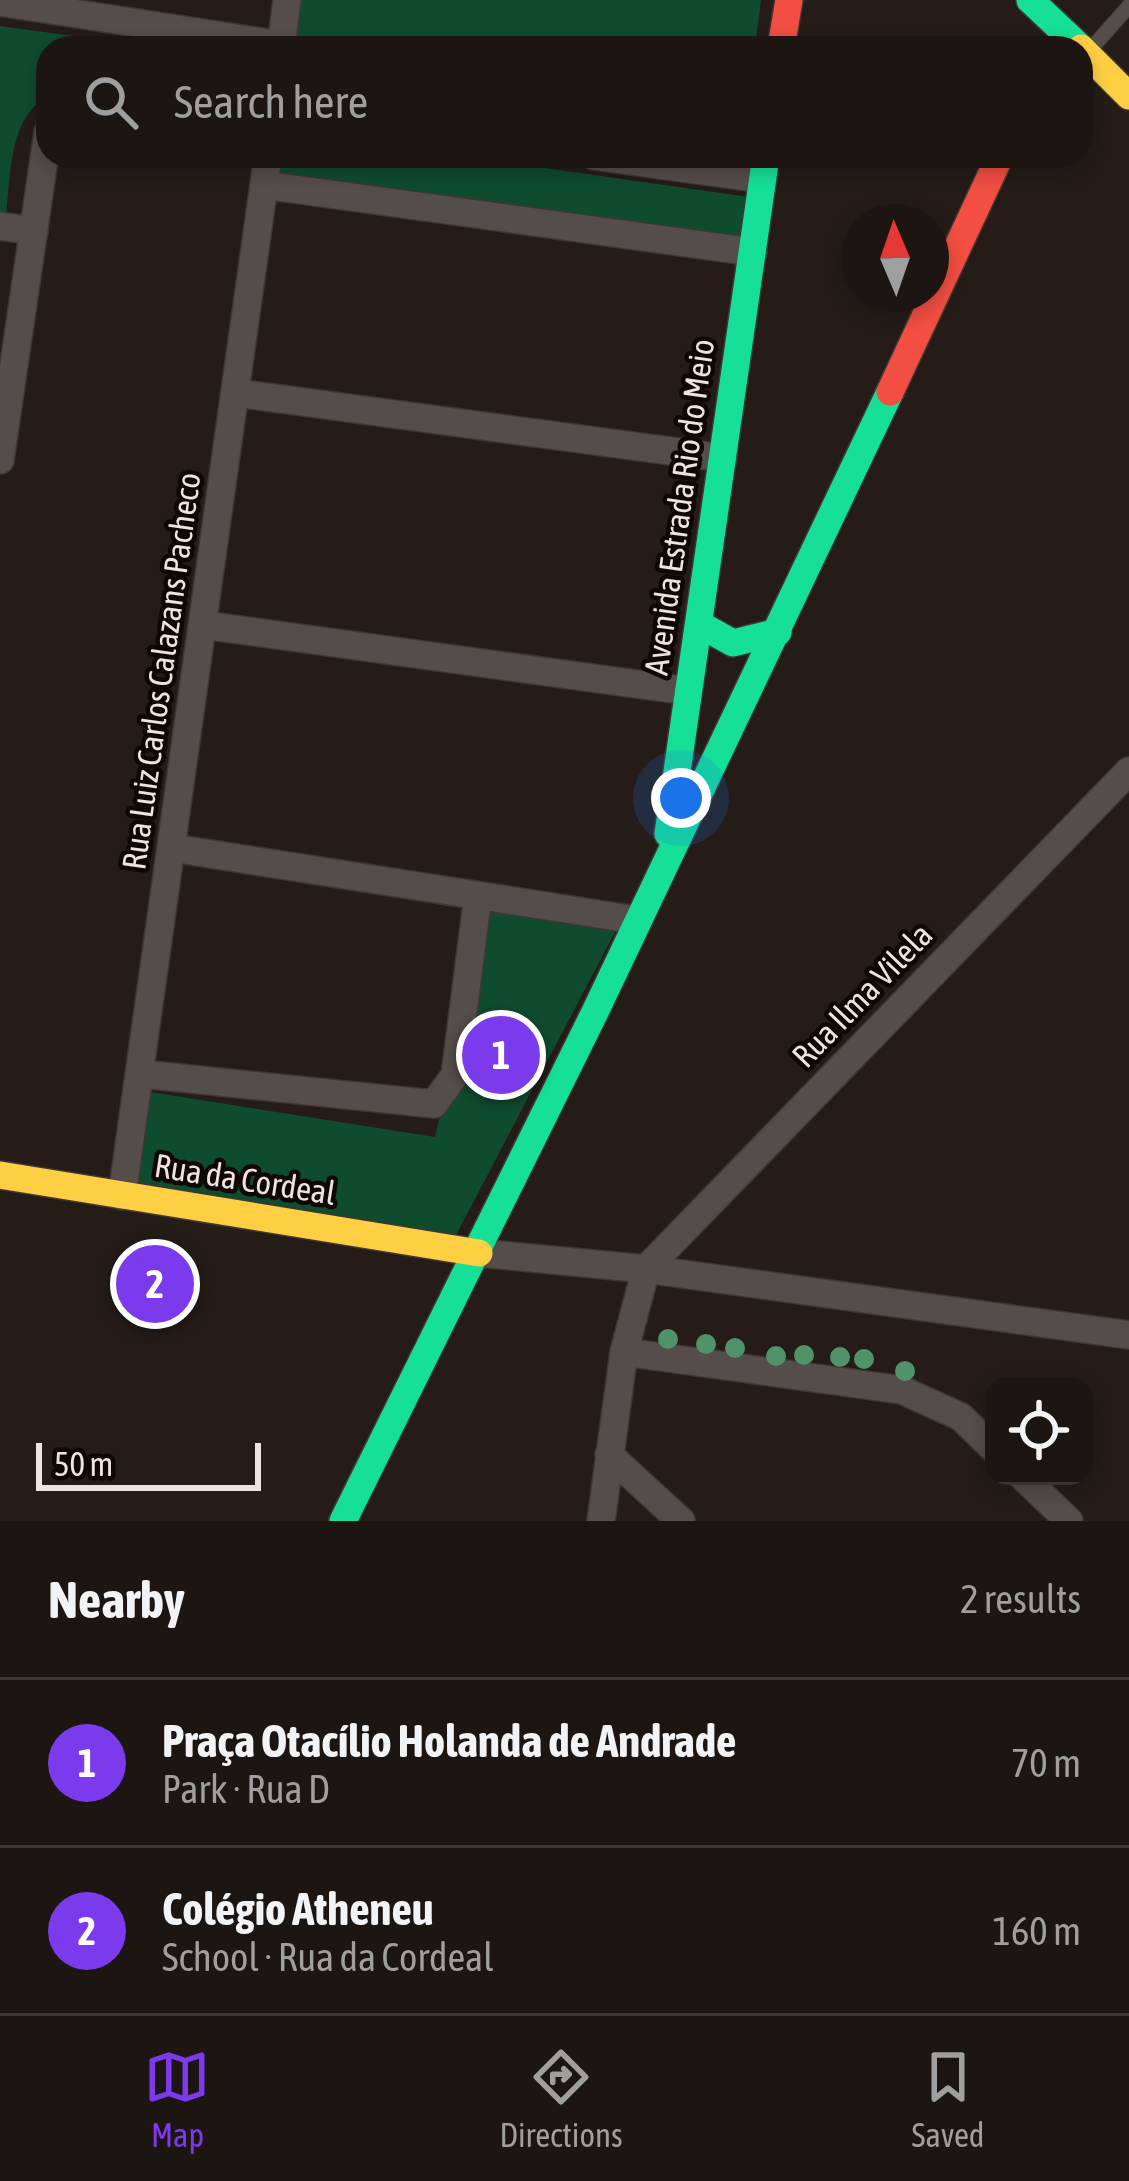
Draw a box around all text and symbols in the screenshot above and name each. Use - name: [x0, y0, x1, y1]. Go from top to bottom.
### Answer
- search box: [36, 36, 1093, 168]
- icon: search: [78, 69, 144, 135]
- text: Search here: [174, 76, 368, 128]
- north arrow: [841, 204, 949, 312]
- street label: Avenida Estrada Rio do Meio: [637, 337, 721, 677]
- street label: Rua Luiz Carlos Calazans Pacheco: [114, 470, 208, 872]
- your location: [651, 768, 711, 828]
- street label: Rua Ilma Vilela: [784, 915, 940, 1075]
- pin: 1: [462, 1010, 540, 1100]
- street label: Rua da Cordeal: [152, 1146, 338, 1212]
- pin: 2: [116, 1239, 194, 1329]
- map controls: [985, 1377, 1093, 1485]
- button: locate: [985, 1377, 1093, 1485]
- scale bar: [36, 1437, 261, 1490]
- text: 50 m: [54, 1445, 113, 1483]
- text: Nearby: [48, 1570, 185, 1629]
- text: 2 results: [960, 1577, 1081, 1621]
- text: Praça Otacílio Holanda de Andrade: [162, 1715, 736, 1767]
- text: 1: [78, 1741, 96, 1785]
- text: 70 m: [1011, 1741, 1081, 1785]
- text: Park · Rua D: [162, 1767, 330, 1811]
- text: Colégio Atheneu: [162, 1883, 434, 1935]
- text: 2: [78, 1909, 96, 1953]
- text: 160 m: [993, 1909, 1081, 1953]
- text: School · Rua da Cordeal: [162, 1935, 494, 1979]
- tab: Map: [144, 2044, 210, 2154]
- tab: Directions: [499, 2044, 623, 2154]
- tab: Saved: [912, 2044, 984, 2154]

